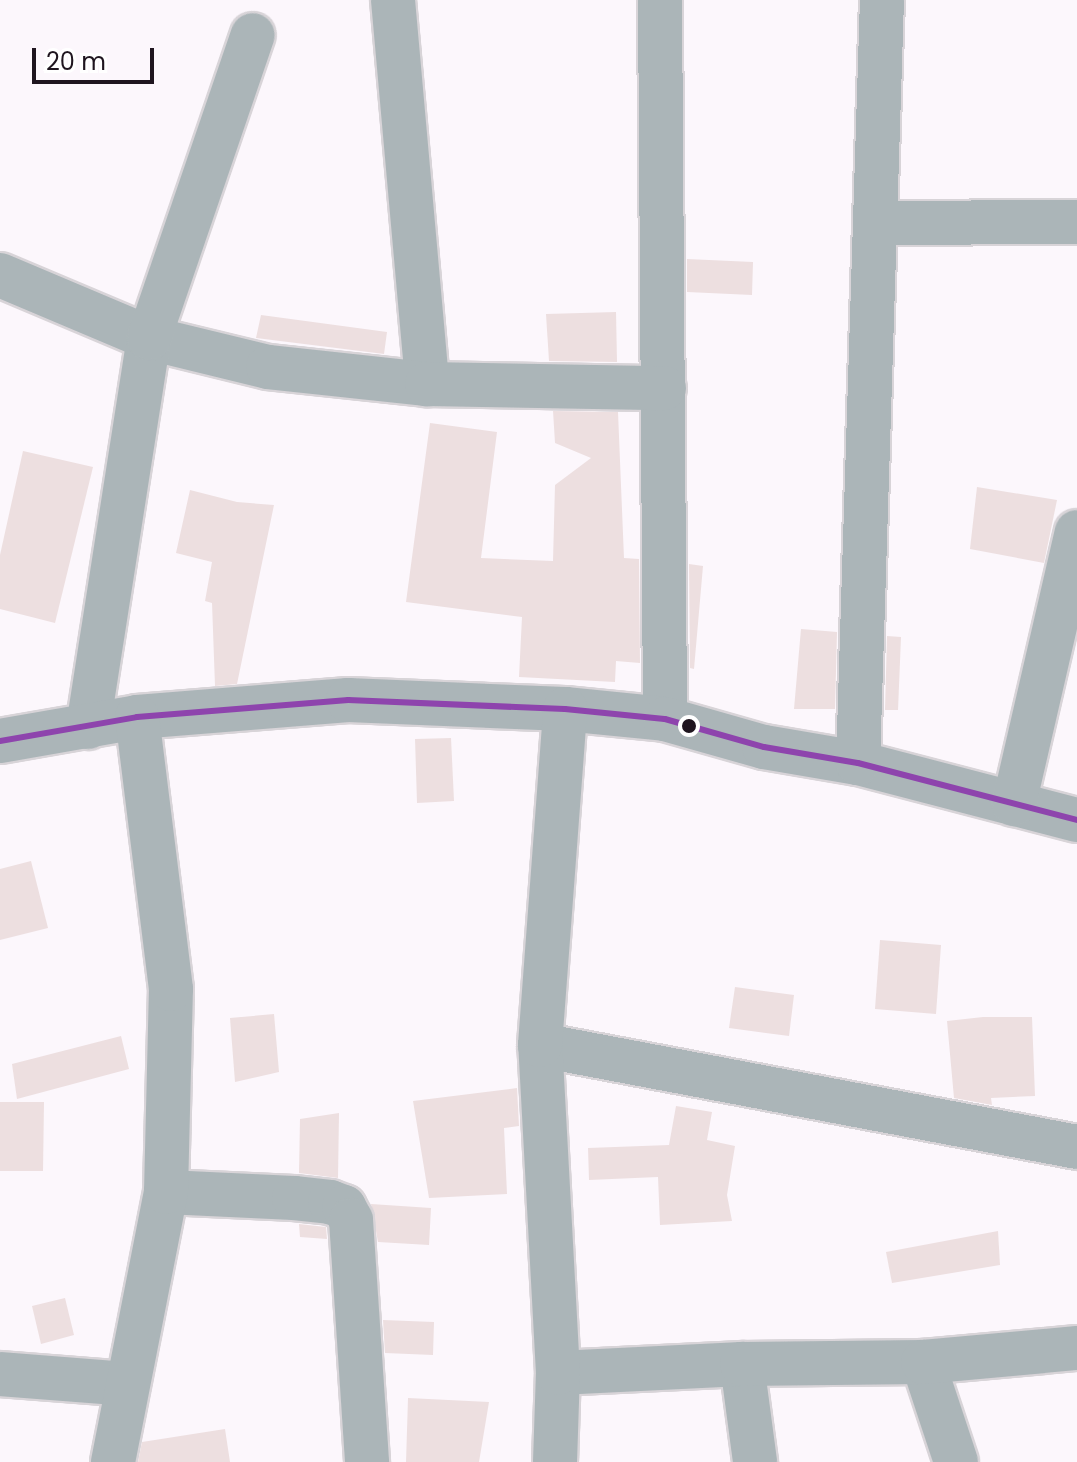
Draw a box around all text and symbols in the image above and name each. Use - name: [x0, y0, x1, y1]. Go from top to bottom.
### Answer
- scale bar: [36, 32, 158, 82]
- text: 20 m: [46, 45, 106, 78]
- unlabelled marker: [681, 718, 697, 734]

